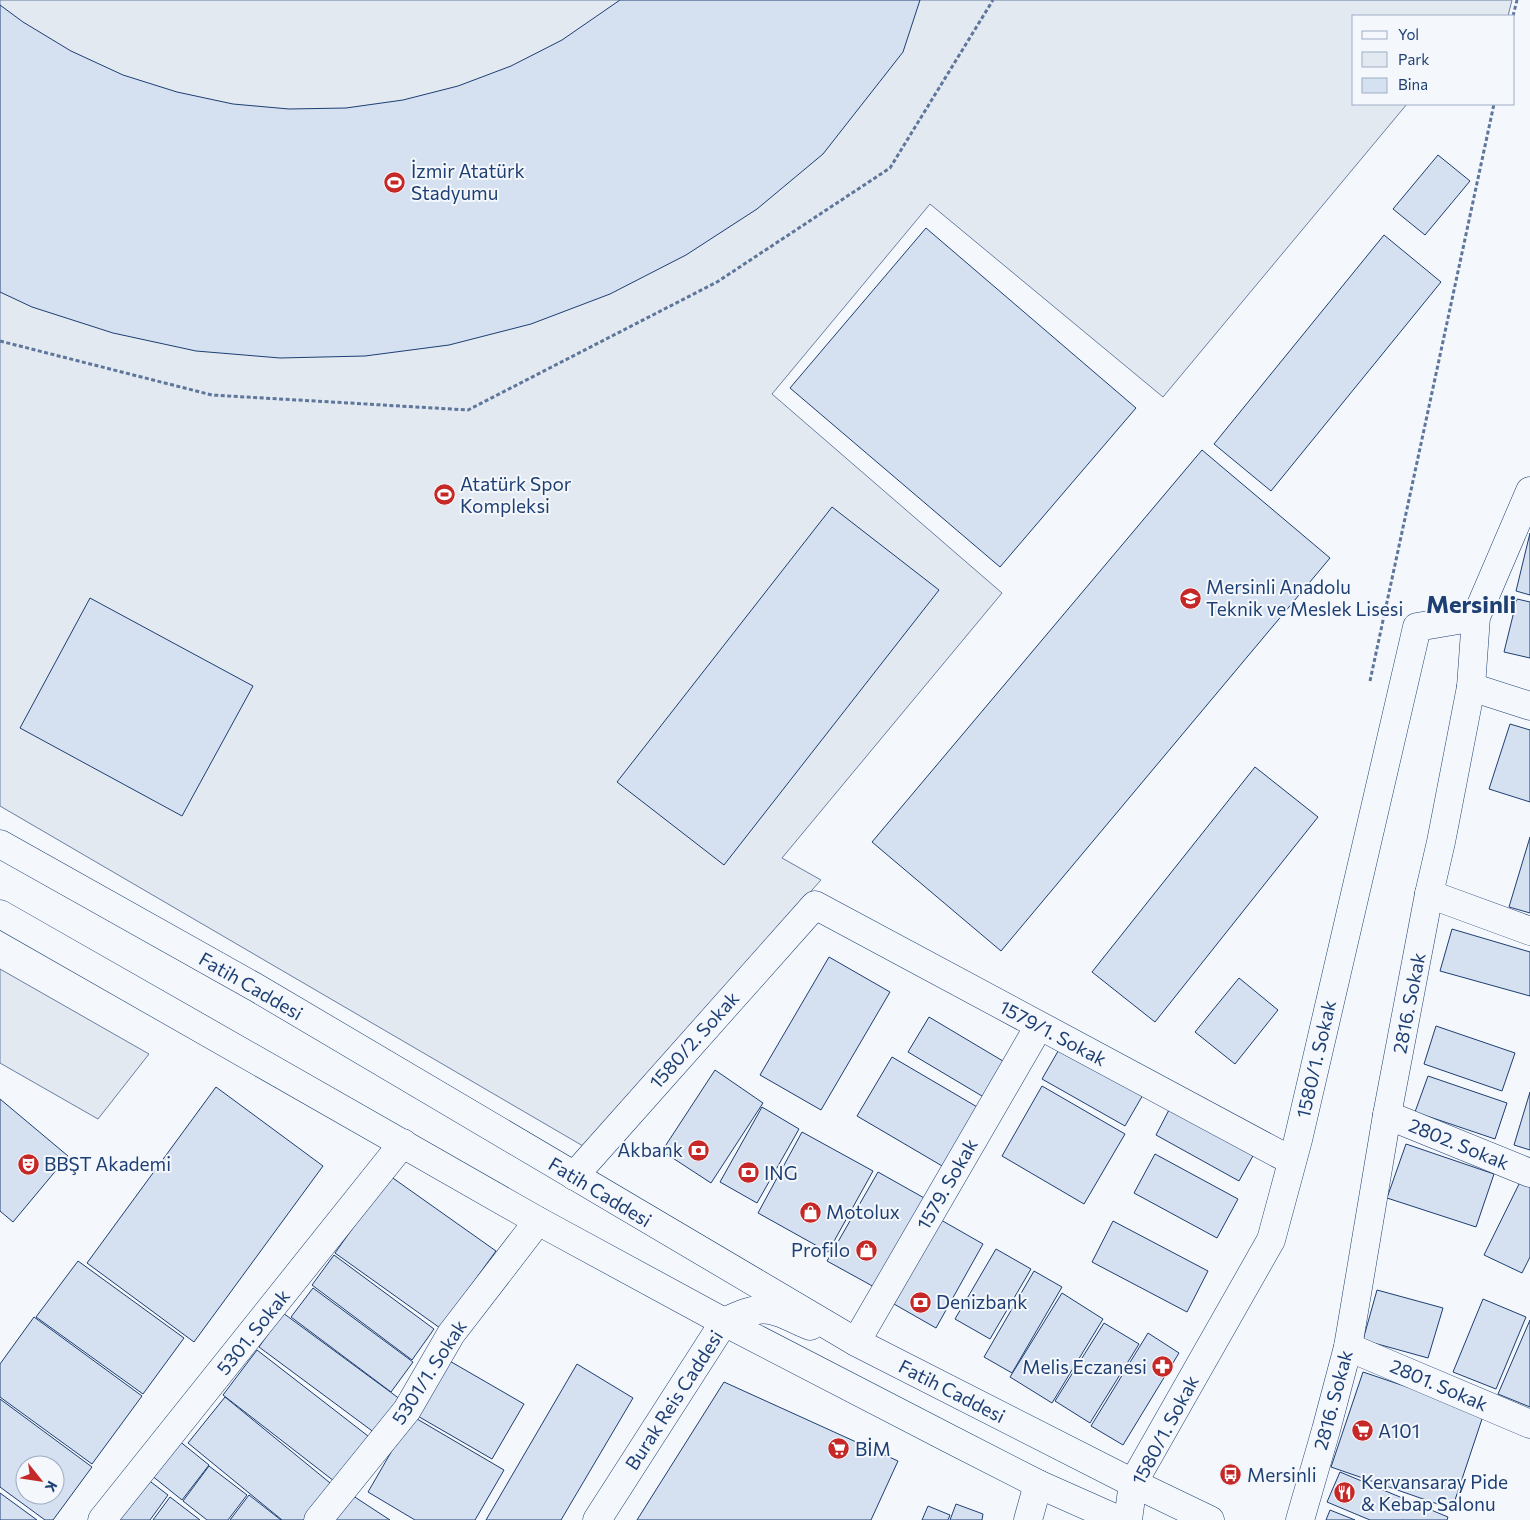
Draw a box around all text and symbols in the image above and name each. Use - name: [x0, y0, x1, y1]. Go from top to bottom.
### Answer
- legend: [1352, 15, 1515, 105]
- text: Yol: [1398, 25, 1419, 43]
- text: Park: [1398, 50, 1429, 68]
- text: Bina: [1398, 75, 1428, 93]
- place label: İzmir Atatürk Stadyumu: [411, 159, 525, 204]
- sports icon: İzmir Atatürk Stadyumu: [383, 170, 407, 194]
- place label: Atatürk Spor Kompleksi: [460, 472, 572, 517]
- sports icon: Atatürk Spor Kompleksi: [432, 483, 456, 507]
- place label: Mersinli Anadolu Teknik ve Meslek Lisesi: [1206, 575, 1403, 620]
- school or university icon: Mersinli Anadolu Teknik ve Meslek Lisesi: [1178, 586, 1202, 610]
- district label: Mersinli: [1426, 589, 1516, 618]
- street label: Fatih Caddesi: [195, 947, 307, 1025]
- street label: 2816. Sokak: [1387, 950, 1430, 1055]
- street label: 1580/2. Sokak: [644, 986, 743, 1093]
- street label: 1579/1. Sokak: [996, 995, 1111, 1070]
- street label: 1580/1. Sokak: [1291, 998, 1340, 1120]
- street label: 2802. Sokak: [1406, 1113, 1513, 1174]
- street label: 1579. Sokak: [911, 1134, 982, 1233]
- place label: Akbank: [617, 1138, 683, 1161]
- bank icon: Akbank: [687, 1138, 711, 1162]
- theatre icon: BBŞT Akademi: [16, 1152, 40, 1176]
- place label: BBŞT Akademi: [44, 1152, 171, 1175]
- street label: Fatih Caddesi: [545, 1152, 656, 1231]
- bank icon: ING: [736, 1161, 760, 1185]
- place label: ING: [764, 1161, 798, 1184]
- shop icon: Motolux: [798, 1200, 822, 1224]
- place label: Motolux: [826, 1200, 900, 1223]
- place label: Profilo: [791, 1238, 850, 1261]
- shop icon: Profilo: [854, 1238, 878, 1262]
- street label: 5301. Sokak: [211, 1284, 294, 1379]
- bank icon: Denizbank: [908, 1290, 932, 1314]
- place label: Denizbank: [936, 1290, 1028, 1313]
- street label: 5301/1. Sokak: [386, 1315, 471, 1428]
- street label: Burak Reis Caddesi: [620, 1326, 727, 1474]
- street label: 2816. Sokak: [1308, 1347, 1357, 1452]
- street label: Fatih Caddesi: [895, 1354, 1009, 1427]
- street label: 2801. Sokak: [1387, 1354, 1491, 1415]
- place label: Melis Eczanesi: [1022, 1355, 1147, 1378]
- pharmacy icon: Melis Eczanesi: [1151, 1355, 1175, 1379]
- street label: 1580/1. Sokak: [1126, 1371, 1203, 1488]
- supermarket icon: A101: [1350, 1419, 1374, 1443]
- place label: A101: [1378, 1419, 1420, 1442]
- supermarket icon: BİM: [827, 1437, 851, 1461]
- place label: BİM: [855, 1437, 891, 1460]
- north arrow: [15, 1455, 65, 1505]
- bus stop icon: Mersinli: [1219, 1463, 1243, 1487]
- place label: Mersinli: [1247, 1463, 1317, 1486]
- place label: Kervansaray Pide & Kebap Salonu: [1361, 1470, 1508, 1515]
- text: K: [42, 1478, 61, 1495]
- restaurant icon: Kervansaray Pide & Kebap Salonu: [1333, 1481, 1357, 1505]

